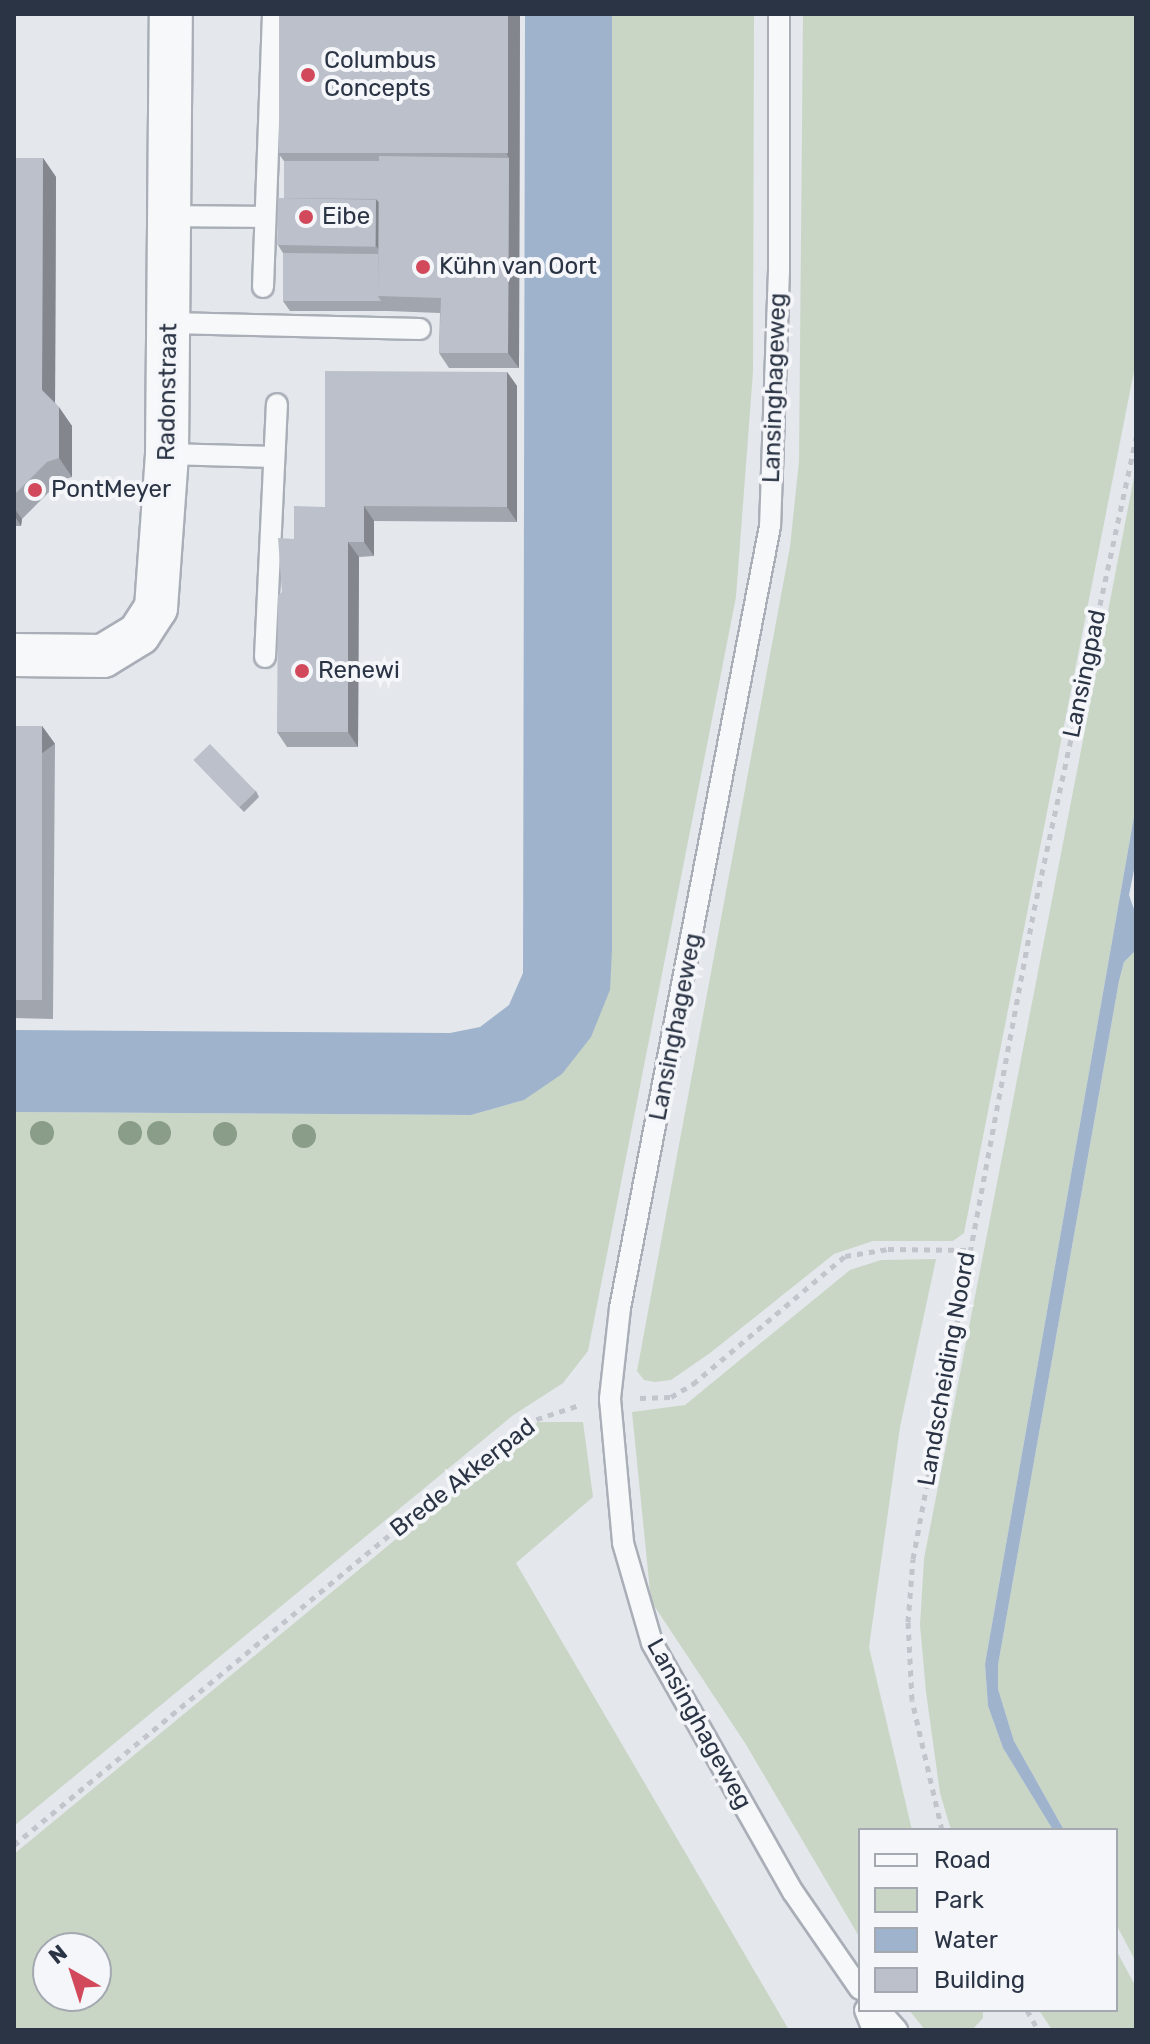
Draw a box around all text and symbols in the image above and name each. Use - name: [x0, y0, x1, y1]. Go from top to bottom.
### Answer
- place label: Columbus Concepts: [324, 47, 436, 103]
- marker: Columbus Concepts: [299, 66, 317, 84]
- place label: Eibe: [322, 203, 370, 231]
- marker: Eibe: [297, 208, 315, 226]
- place label: Kühn van Oort: [439, 253, 597, 281]
- marker: Kühn van Oort: [414, 258, 432, 276]
- street label: Lansinghageweg: [757, 292, 793, 484]
- street label: Radonstraat: [152, 323, 184, 461]
- place label: PontMeyer: [51, 476, 171, 504]
- marker: PontMeyer: [26, 481, 44, 499]
- street label: Lansingpad: [1057, 607, 1113, 741]
- place label: Renewi: [318, 657, 400, 685]
- marker: Renewi: [293, 662, 311, 680]
- street label: Lansinghageweg: [644, 931, 708, 1123]
- street label: Landscheiding Noord: [912, 1250, 982, 1488]
- street label: Brede Akkerpad: [385, 1412, 541, 1544]
- street label: Lansinghageweg: [640, 1634, 758, 1814]
- legend: [858, 1828, 1118, 2012]
- text: Road: [934, 1846, 991, 1874]
- text: Park: [934, 1886, 984, 1914]
- text: Water: [934, 1926, 998, 1954]
- north arrow: [32, 1932, 112, 2012]
- text: N: [43, 1939, 72, 1970]
- text: Building: [934, 1966, 1025, 1994]

